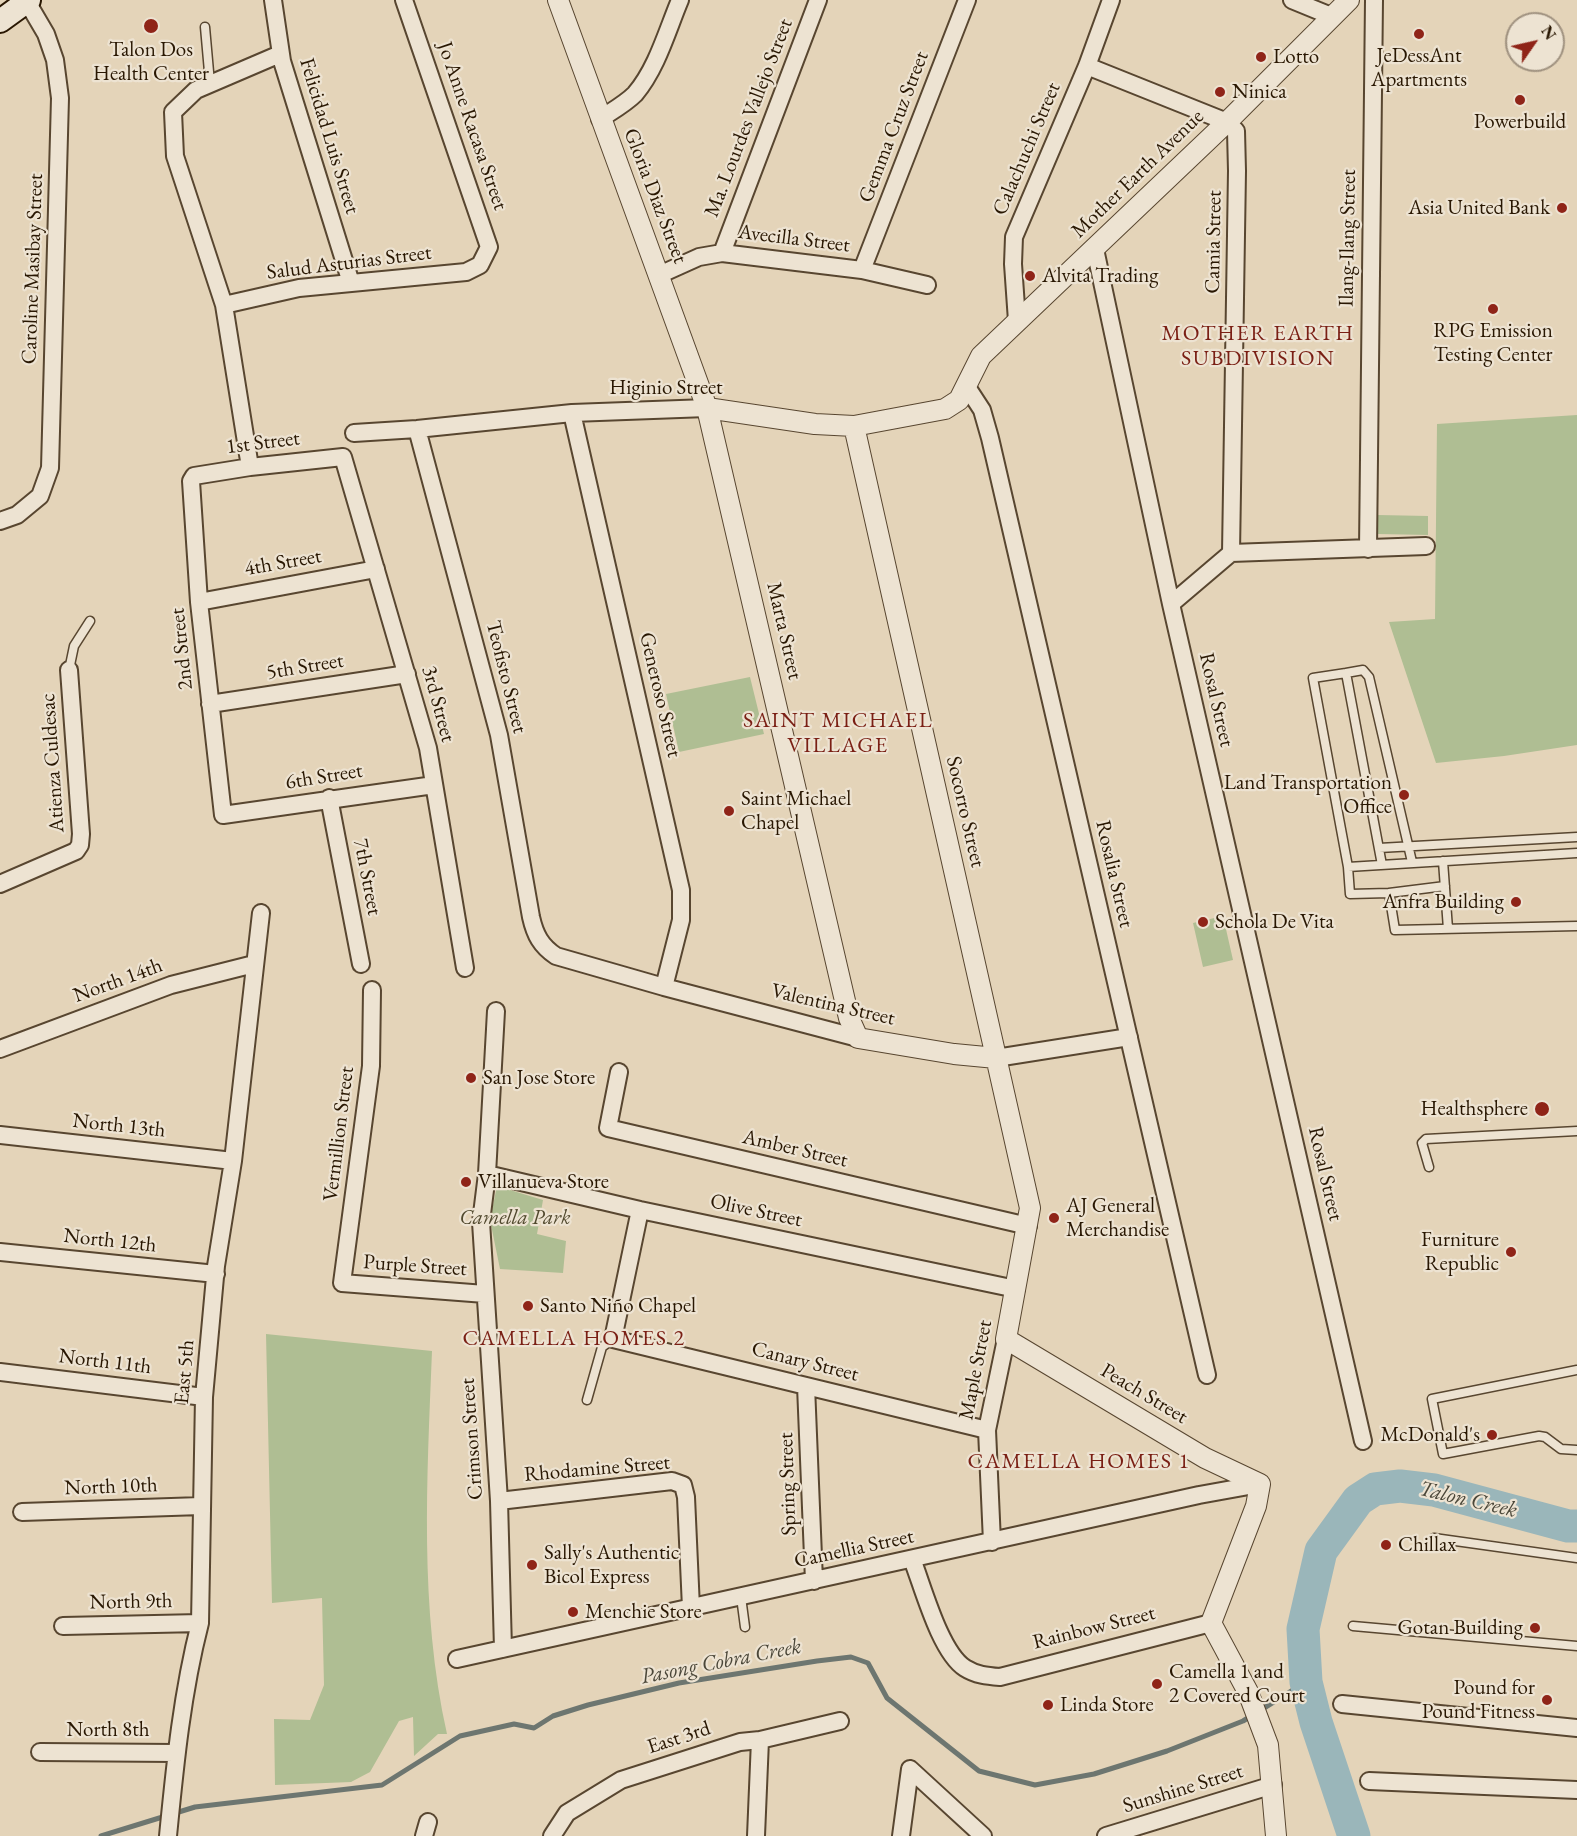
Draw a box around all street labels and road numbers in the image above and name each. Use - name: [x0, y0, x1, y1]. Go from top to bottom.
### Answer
- street label: Ma. Lourdes Vallejo Street: [700, 15, 798, 221]
- street label: Jo Anne Racasa Street: [431, 39, 513, 213]
- street label: Gemma Cruz Street: [854, 48, 934, 206]
- street label: Felicidad Luis Street: [293, 55, 365, 217]
- street label: Calachuchi Street: [988, 79, 1066, 219]
- street label: Mother Earth Avenue: [1067, 104, 1209, 244]
- street label: Gloria Diaz Street: [618, 125, 692, 267]
- street label: Ilang-Ilang Street: [1334, 169, 1362, 307]
- street label: Caroline Masibay Street: [17, 173, 49, 365]
- street label: Camia Street: [1200, 190, 1228, 294]
- street label: Avecilla Street: [737, 220, 851, 258]
- street label: Salud Asturias Street: [265, 240, 433, 286]
- street label: Higinio Street: [609, 375, 723, 401]
- street label: 1st Street: [225, 426, 301, 460]
- street label: 4th Street: [242, 544, 324, 582]
- street label: Marta Street: [761, 580, 807, 682]
- street label: 2nd Street: [165, 607, 199, 691]
- street label: Teofisto Street: [480, 618, 532, 736]
- street label: Generoso Street: [633, 630, 687, 760]
- street label: 5th Street: [265, 648, 345, 686]
- street label: Rosal Street: [1193, 650, 1239, 750]
- street label: 3rd Street: [416, 663, 460, 745]
- street label: Atienza Culdesac: [36, 692, 70, 834]
- street label: Socorro Street: [940, 754, 990, 870]
- street label: 6th Street: [284, 758, 364, 796]
- street label: Rosalia Street: [1089, 818, 1139, 930]
- street label: 7th Street: [347, 836, 387, 918]
- street label: North 14th: [70, 953, 166, 1009]
- street label: Valentina Street: [769, 979, 897, 1031]
- street label: Vermillion Street: [318, 1065, 360, 1203]
- street label: North 13th: [71, 1109, 167, 1143]
- street label: Rosal Street: [1302, 1124, 1348, 1224]
- street label: Amber Street: [740, 1125, 850, 1173]
- street label: Olive Street: [708, 1189, 804, 1233]
- street label: North 12th: [62, 1224, 158, 1258]
- street label: Purple Street: [362, 1250, 468, 1282]
- street label: Maple Street: [954, 1318, 998, 1422]
- street label: Canary Street: [749, 1337, 861, 1387]
- street label: East 5th: [170, 1339, 200, 1405]
- street label: North 11th: [57, 1344, 153, 1380]
- street label: Peach Street: [1096, 1358, 1192, 1430]
- street label: Crimson Street: [455, 1377, 489, 1501]
- street label: Spring Street: [774, 1432, 802, 1536]
- street label: Rhodamine Street: [523, 1450, 671, 1488]
- street label: North 10th: [64, 1473, 158, 1501]
- street label: Camellia Street: [792, 1524, 916, 1574]
- street label: North 9th: [89, 1589, 173, 1615]
- street label: Rainbow Street: [1030, 1601, 1158, 1655]
- street label: East 3rd: [644, 1716, 714, 1760]
- street label: North 8th: [66, 1717, 150, 1743]
- street label: Sunshine Street: [1120, 1759, 1246, 1819]

